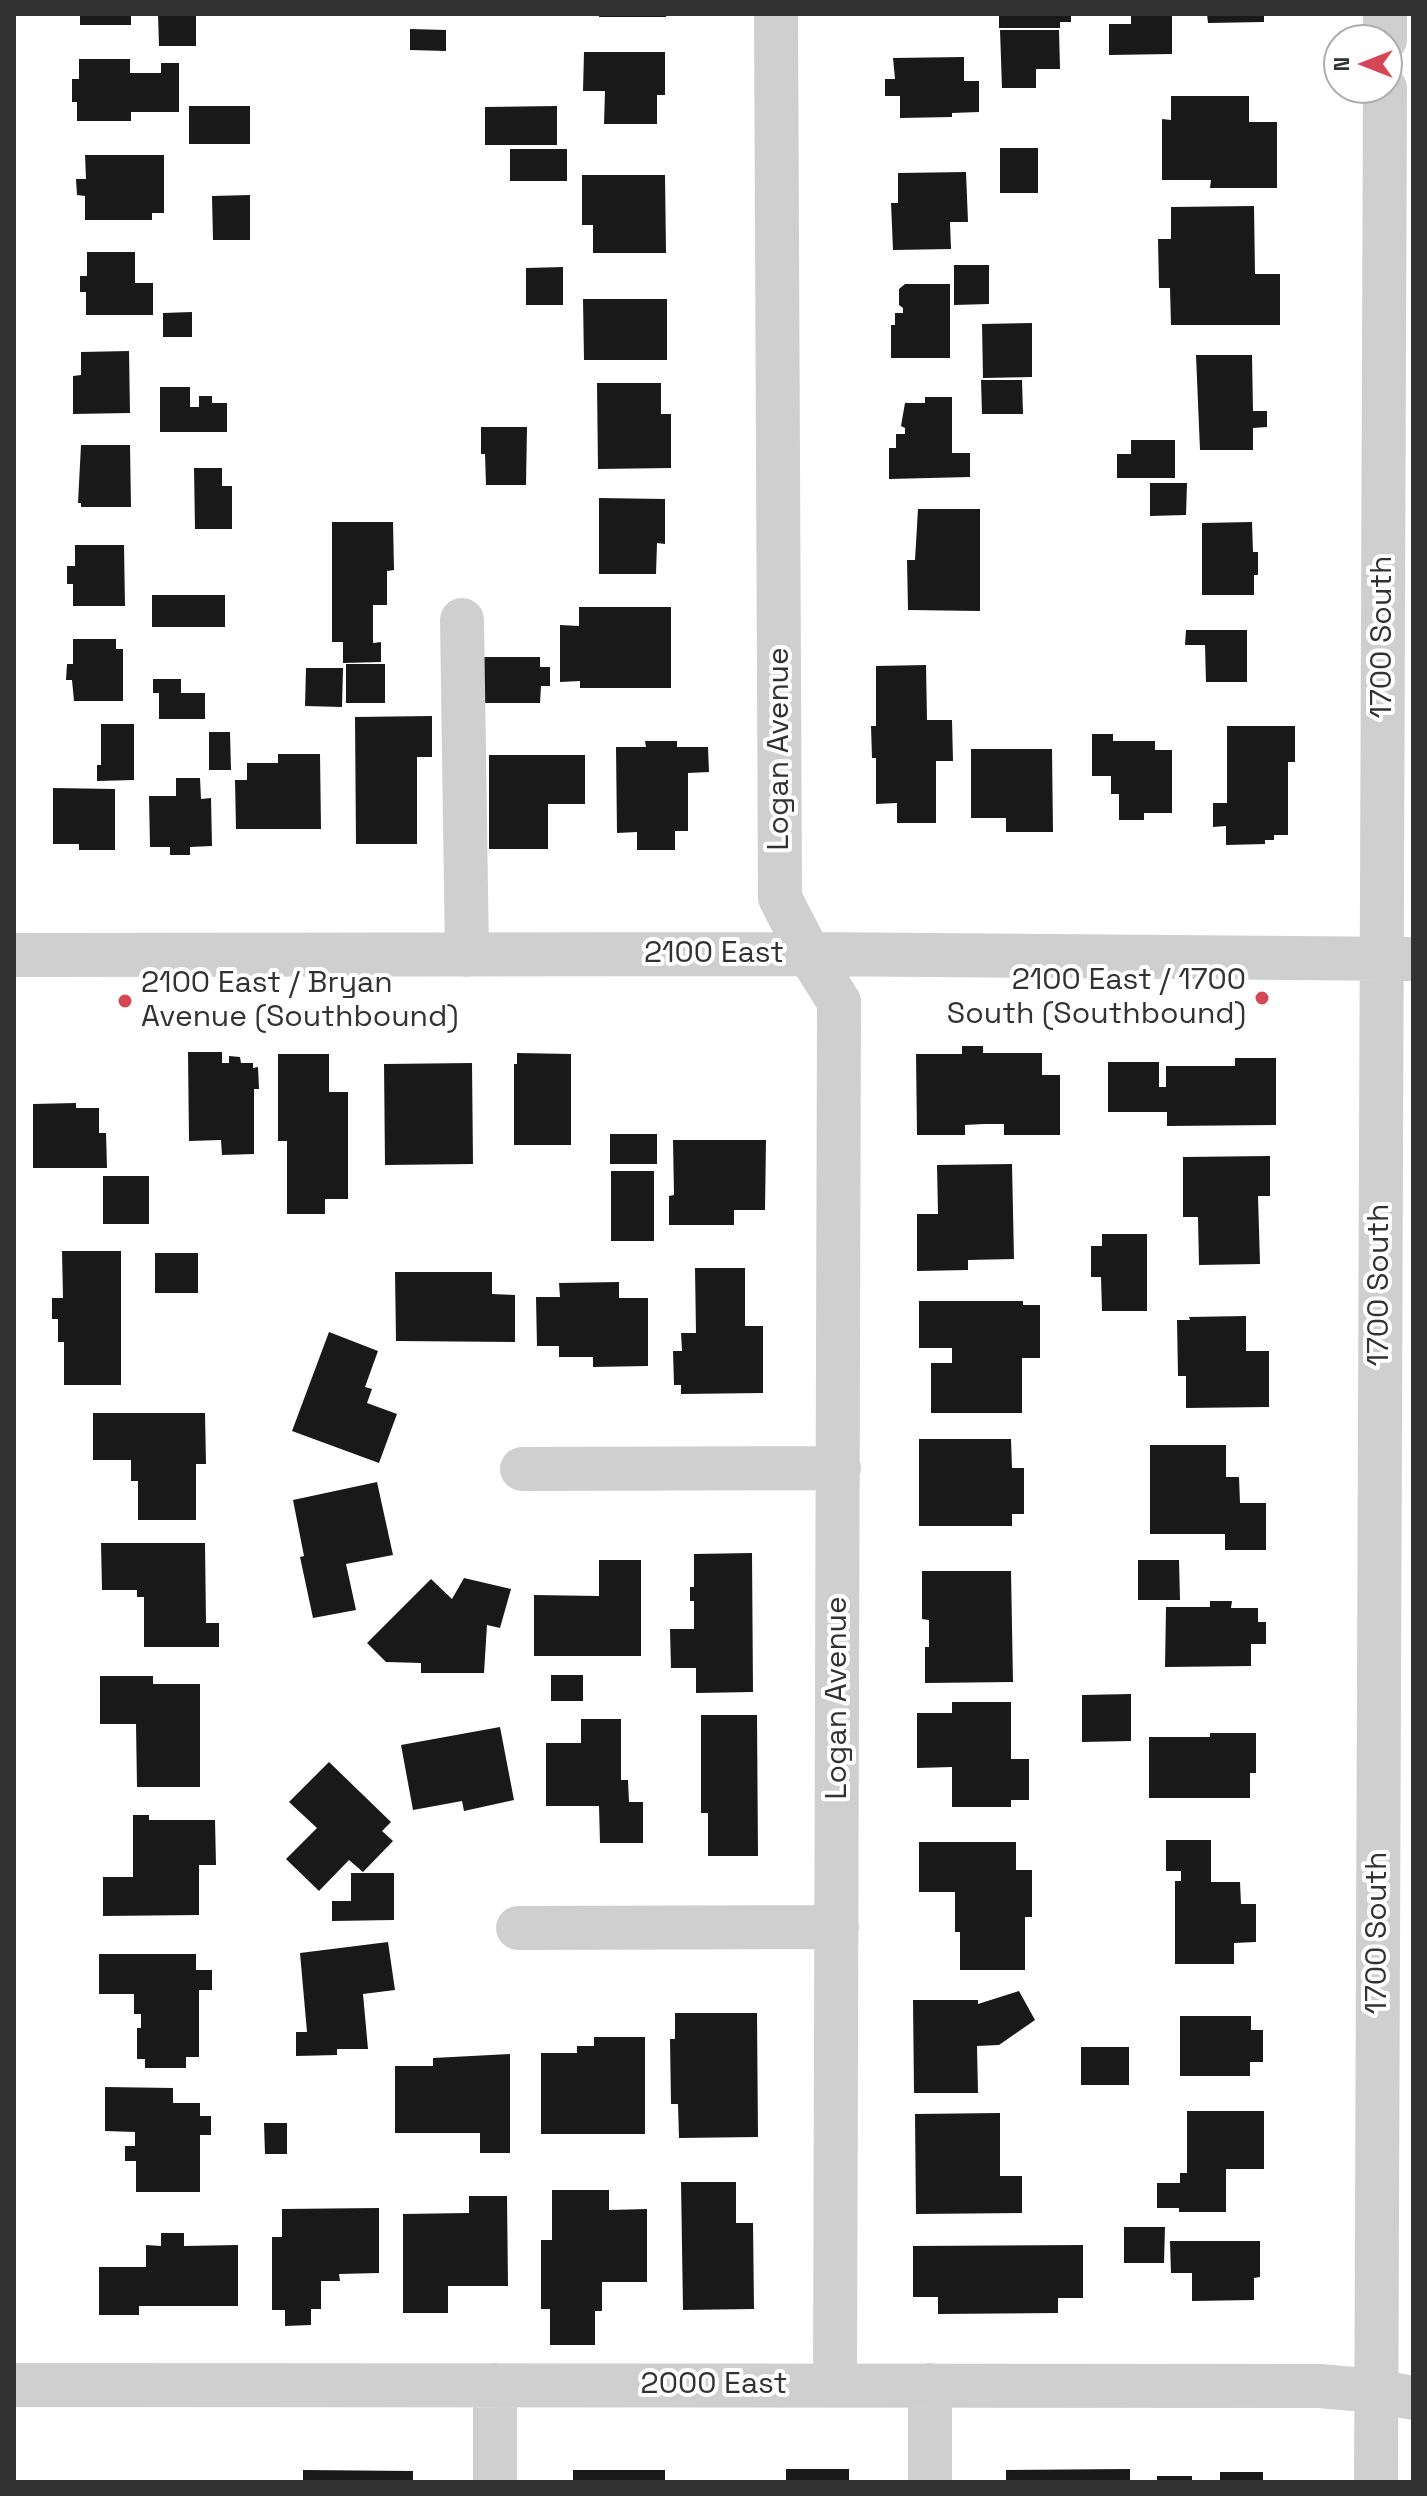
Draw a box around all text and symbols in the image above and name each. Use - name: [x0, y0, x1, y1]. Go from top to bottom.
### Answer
- north arrow: [1323, 24, 1403, 104]
- text: N: [1327, 57, 1355, 71]
- street label: 1700 South: [1365, 556, 1401, 718]
- street label: Logan Avenue: [762, 647, 798, 851]
- street label: 2100 East: [644, 936, 784, 972]
- place label: 2100 East / 1700 South (Southbound): [947, 963, 1246, 1034]
- place label: 2100 East / Bryan Avenue (Southbound): [141, 966, 459, 1036]
- marker: 2100 East / 1700 South (Southbound): [1253, 989, 1271, 1007]
- marker: 2100 East / Bryan Avenue (Southbound): [116, 992, 134, 1010]
- street label: 1700 South: [1362, 1204, 1398, 1366]
- street label: Logan Avenue: [820, 1596, 856, 1800]
- street label: 1700 South: [1360, 1852, 1396, 2014]
- street label: 2000 East: [641, 2367, 787, 2403]

